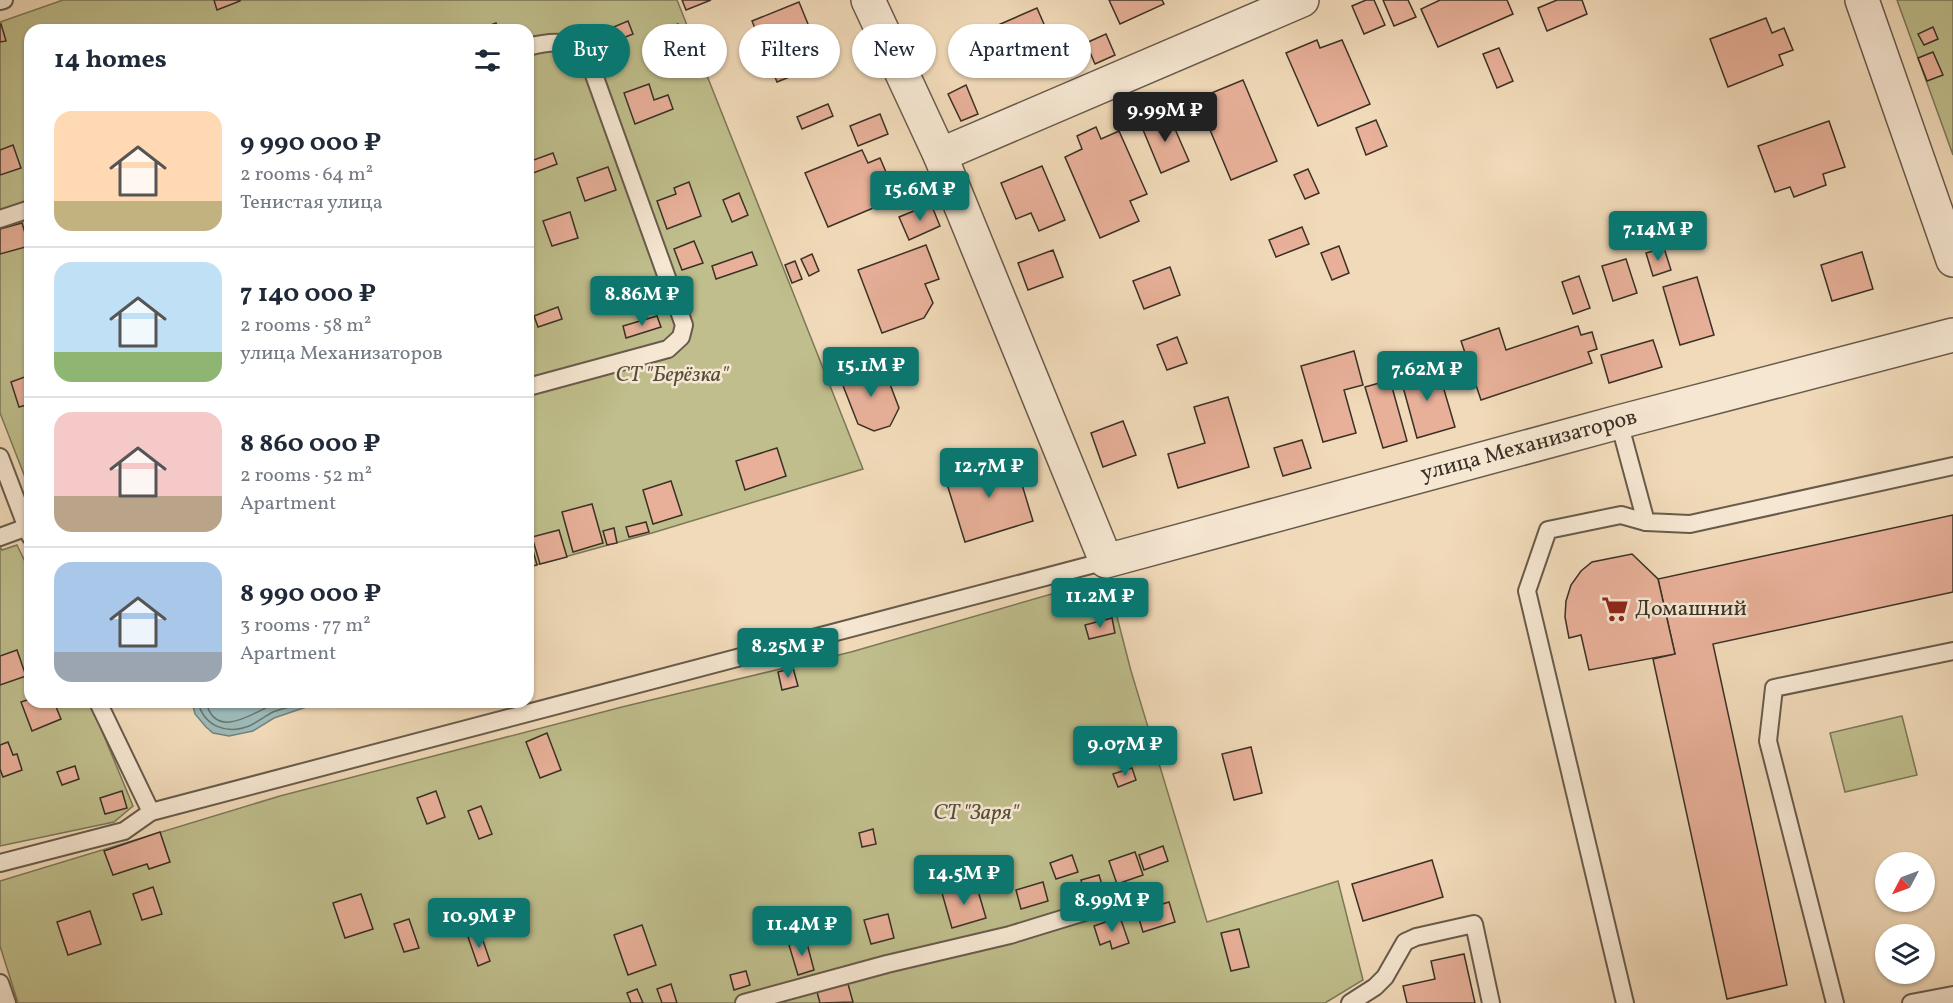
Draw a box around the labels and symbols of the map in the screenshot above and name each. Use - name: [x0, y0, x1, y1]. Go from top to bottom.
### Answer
- pin: 9.99M ₽: [1110, 92, 1220, 143]
- pin: 15.6M ₽: [865, 171, 975, 222]
- pin: 7.14M ₽: [1603, 211, 1713, 262]
- pin: 8.86M ₽: [587, 276, 697, 327]
- pin: 15.1M ₽: [816, 347, 926, 398]
- pin: 7.62M ₽: [1372, 351, 1482, 402]
- park label: СТ "Берёзка": [615, 360, 729, 391]
- street label: улица Механизаторов: [1417, 402, 1641, 490]
- pin: 12.7M ₽: [934, 448, 1044, 499]
- pin: 11.2M ₽: [1045, 578, 1155, 629]
- supermarket icon: Домашний: [1600, 594, 1630, 624]
- place label: Домашний: [1635, 594, 1747, 625]
- pin: 8.25M ₽: [733, 628, 843, 679]
- pin: 9.07M ₽: [1070, 726, 1180, 777]
- park label: СТ "Заря": [933, 798, 1019, 829]
- north arrow: [1875, 852, 1935, 912]
- pin: 14.5M ₽: [909, 855, 1019, 906]
- pin: 8.99M ₽: [1057, 882, 1167, 933]
- pin: 10.9M ₽: [424, 898, 534, 949]
- pin: 11.4M ₽: [747, 906, 857, 957]

